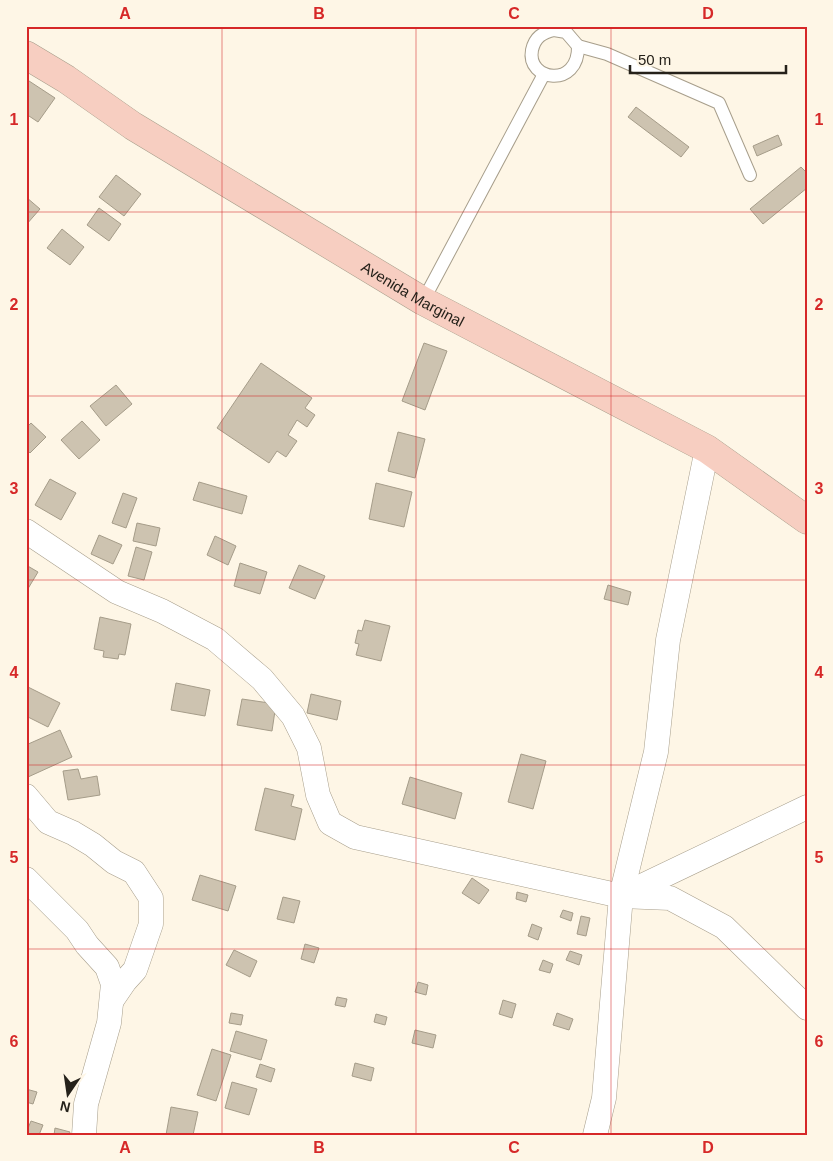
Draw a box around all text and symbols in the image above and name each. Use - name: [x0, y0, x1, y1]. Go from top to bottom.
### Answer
- text: A: [119, 5, 131, 22]
- text: B: [313, 5, 325, 22]
- text: C: [508, 5, 520, 22]
- text: D: [702, 5, 714, 22]
- scale bar: [630, 42, 787, 74]
- text: 50 m: [638, 51, 671, 68]
- text: 1: [10, 111, 19, 128]
- text: 1: [815, 111, 824, 128]
- street label: Avenida Marginal: [359, 258, 467, 330]
- text: 2: [10, 296, 19, 313]
- text: 2: [815, 296, 824, 313]
- text: 3: [10, 480, 19, 497]
- text: 3: [815, 480, 824, 497]
- text: 4: [10, 664, 19, 681]
- text: 4: [815, 664, 824, 681]
- text: 5: [10, 849, 19, 866]
- text: 5: [815, 849, 824, 866]
- text: 6: [10, 1033, 19, 1050]
- text: 6: [815, 1033, 824, 1050]
- north arrow: [42, 1068, 92, 1118]
- text: N: [58, 1098, 72, 1116]
- text: A: [119, 1139, 131, 1156]
- text: B: [313, 1139, 325, 1156]
- text: C: [508, 1139, 520, 1156]
- text: D: [702, 1139, 714, 1156]

